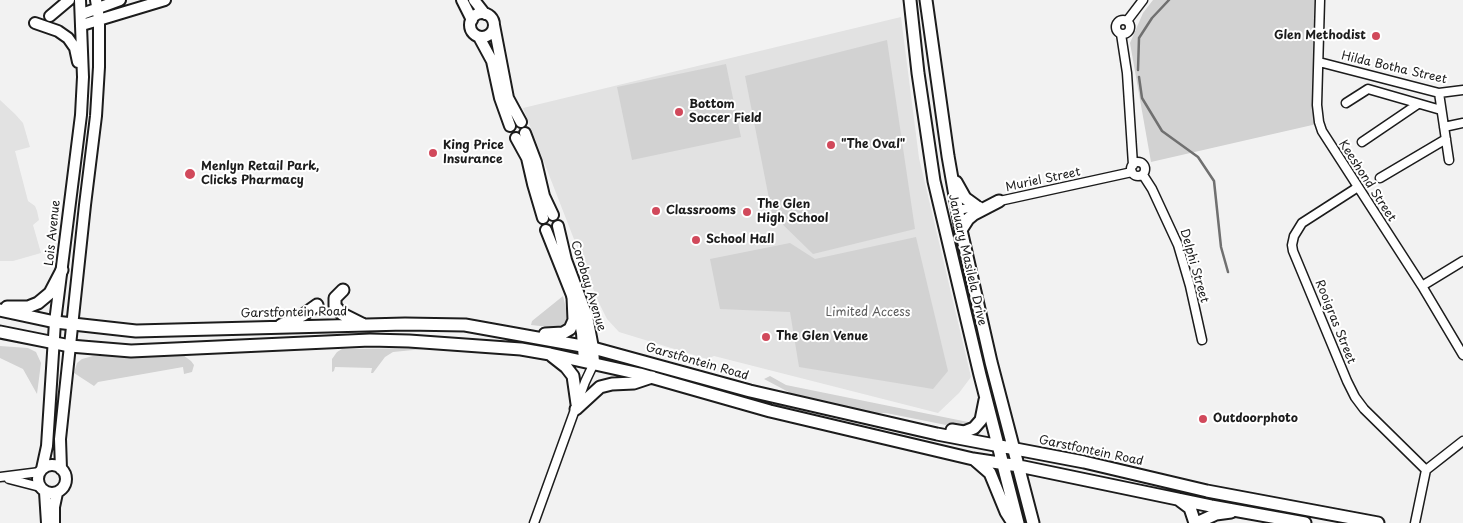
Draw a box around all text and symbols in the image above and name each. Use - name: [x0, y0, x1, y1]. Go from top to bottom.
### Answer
- place label: Glen Methodist: [1274, 29, 1366, 43]
- marker: Glen Methodist: [1370, 30, 1382, 42]
- street label: Hilda Botha Street: [1340, 49, 1448, 87]
- place label: Bottom Soccer Field: [689, 98, 762, 126]
- marker: Bottom Soccer Field: [673, 106, 685, 118]
- place label: "The Oval": [841, 138, 905, 152]
- street label: Keeshond Street: [1335, 138, 1399, 224]
- place label: King Price Insurance: [443, 139, 504, 167]
- marker: "The Oval": [825, 139, 837, 151]
- marker: King Price Insurance: [427, 147, 439, 159]
- place label: Menlyn Retail Park, Clicks Pharmacy: [201, 160, 319, 188]
- street label: Muriel Street: [1004, 165, 1082, 195]
- marker: Menlyn Retail Park, Clicks Pharmacy: [183, 167, 197, 181]
- street label: January Masilela Drive: [945, 193, 989, 327]
- place label: The Glen High School: [757, 198, 828, 226]
- street label: Lois Avenue: [42, 199, 64, 267]
- place label: Classrooms: [666, 204, 736, 218]
- marker: Classrooms: [650, 205, 662, 217]
- marker: The Glen High School: [741, 206, 753, 218]
- street label: Delphi Street: [1177, 227, 1211, 305]
- place label: School Hall: [706, 233, 774, 247]
- marker: School Hall: [690, 234, 702, 246]
- street label: Corobay Avenue: [567, 239, 609, 333]
- street label: Rooigras Street: [1312, 278, 1358, 366]
- street label: Garstfontein Road: [241, 305, 347, 321]
- park label: Limited Access: [826, 306, 910, 320]
- place label: The Glen Venue: [776, 330, 868, 344]
- marker: The Glen Venue: [760, 331, 772, 343]
- street label: Garstfontein Road: [644, 340, 750, 384]
- place label: Outdoorphoto: [1213, 412, 1298, 426]
- marker: Outdoorphoto: [1197, 413, 1209, 425]
- street label: Garstfontein Road: [1037, 433, 1145, 469]

